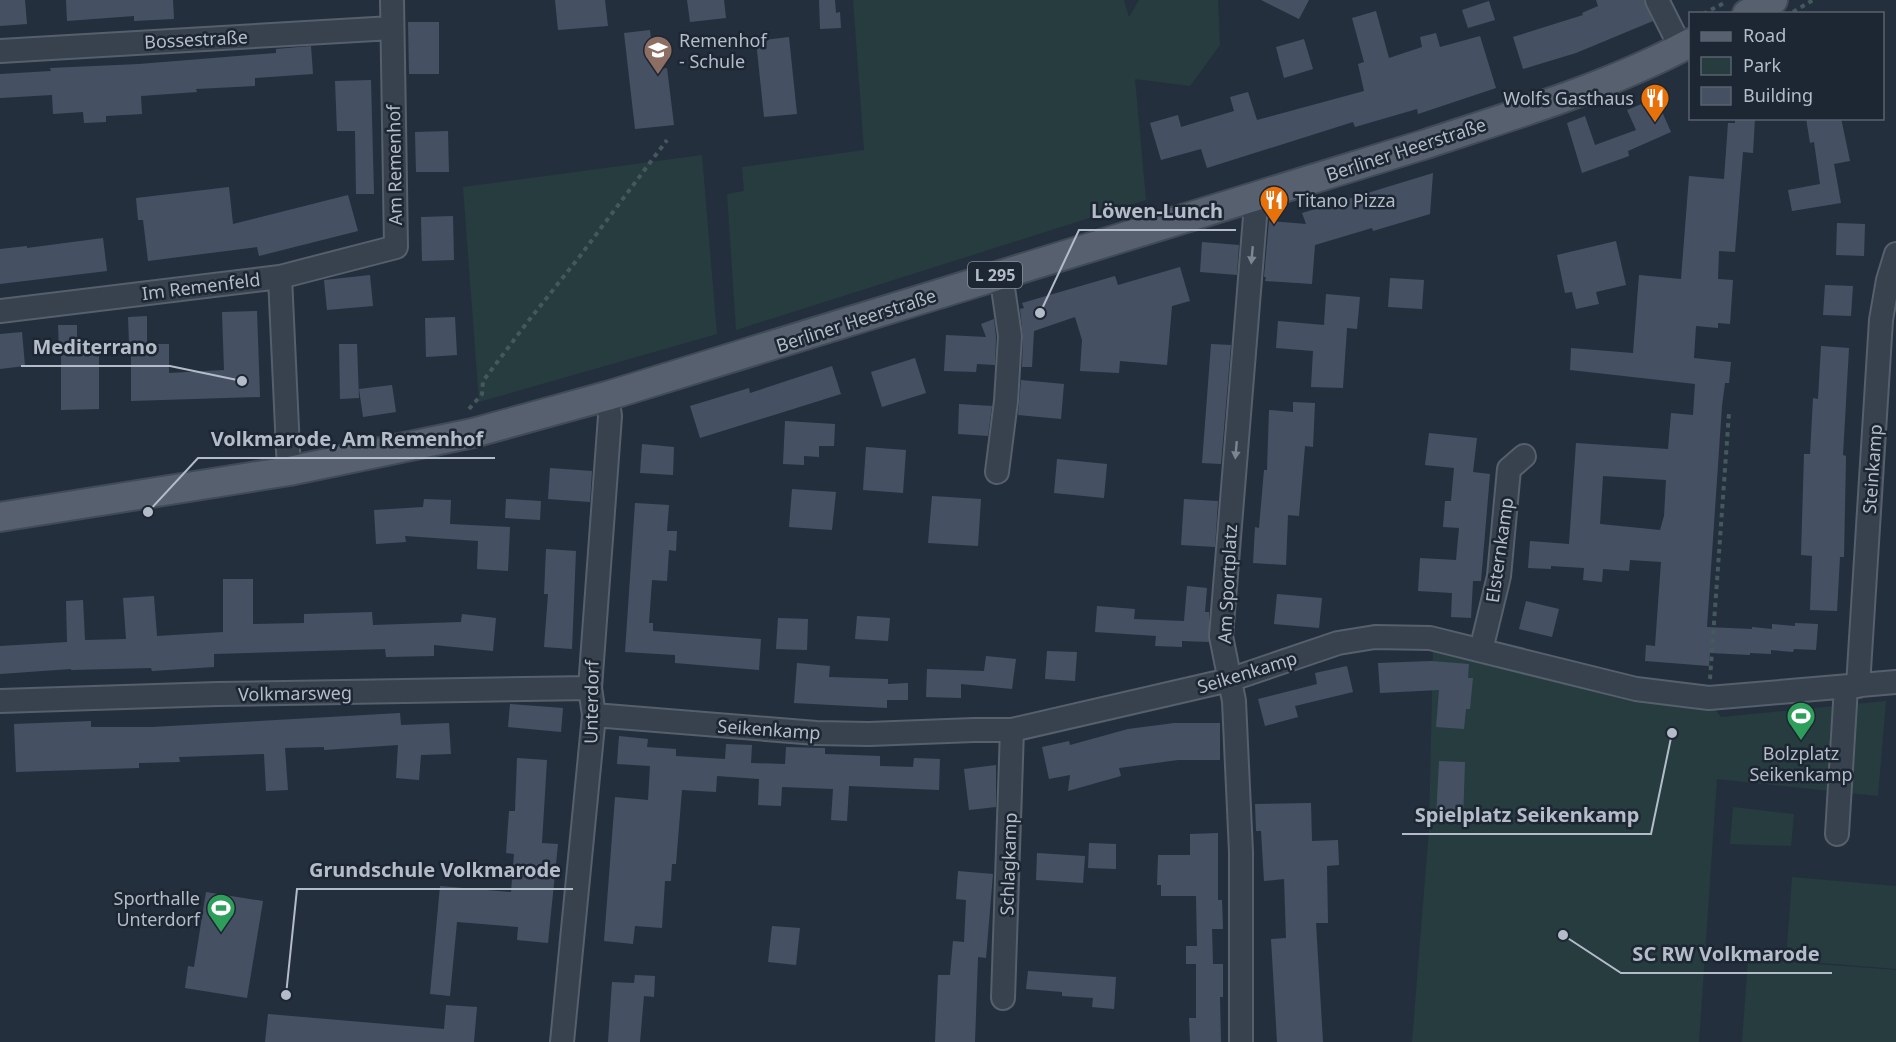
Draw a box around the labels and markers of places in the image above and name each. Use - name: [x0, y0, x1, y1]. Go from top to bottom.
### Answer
- place label: Remenhof - Schule: [679, 28, 767, 73]
- school or university icon: Remenhof - Schule: [642, 34, 674, 76]
- restaurant icon: Wolfs Gasthaus: [1639, 82, 1671, 124]
- place label: Wolfs Gasthaus: [1503, 86, 1634, 110]
- restaurant icon: Titano Pizza: [1258, 184, 1290, 226]
- place label: Titano Pizza: [1295, 188, 1396, 212]
- callout: Löwen-Lunch: [1079, 192, 1236, 230]
- callout: Mediterrano: [21, 328, 170, 366]
- callout: Volkmarode, Am Remenhof: [198, 420, 495, 458]
- sports icon: Bolzplatz Seikenkamp: [1785, 700, 1817, 742]
- place label: Bolzplatz Seikenkamp: [1749, 741, 1853, 786]
- callout: Spielplatz Seikenkamp: [1402, 796, 1651, 834]
- callout: Grundschule Volkmarode: [297, 851, 573, 889]
- place label: Sporthalle Unterdorf: [114, 886, 201, 931]
- sports icon: Sporthalle Unterdorf: [205, 892, 237, 934]
- callout: SC RW Volkmarode: [1621, 935, 1832, 973]

